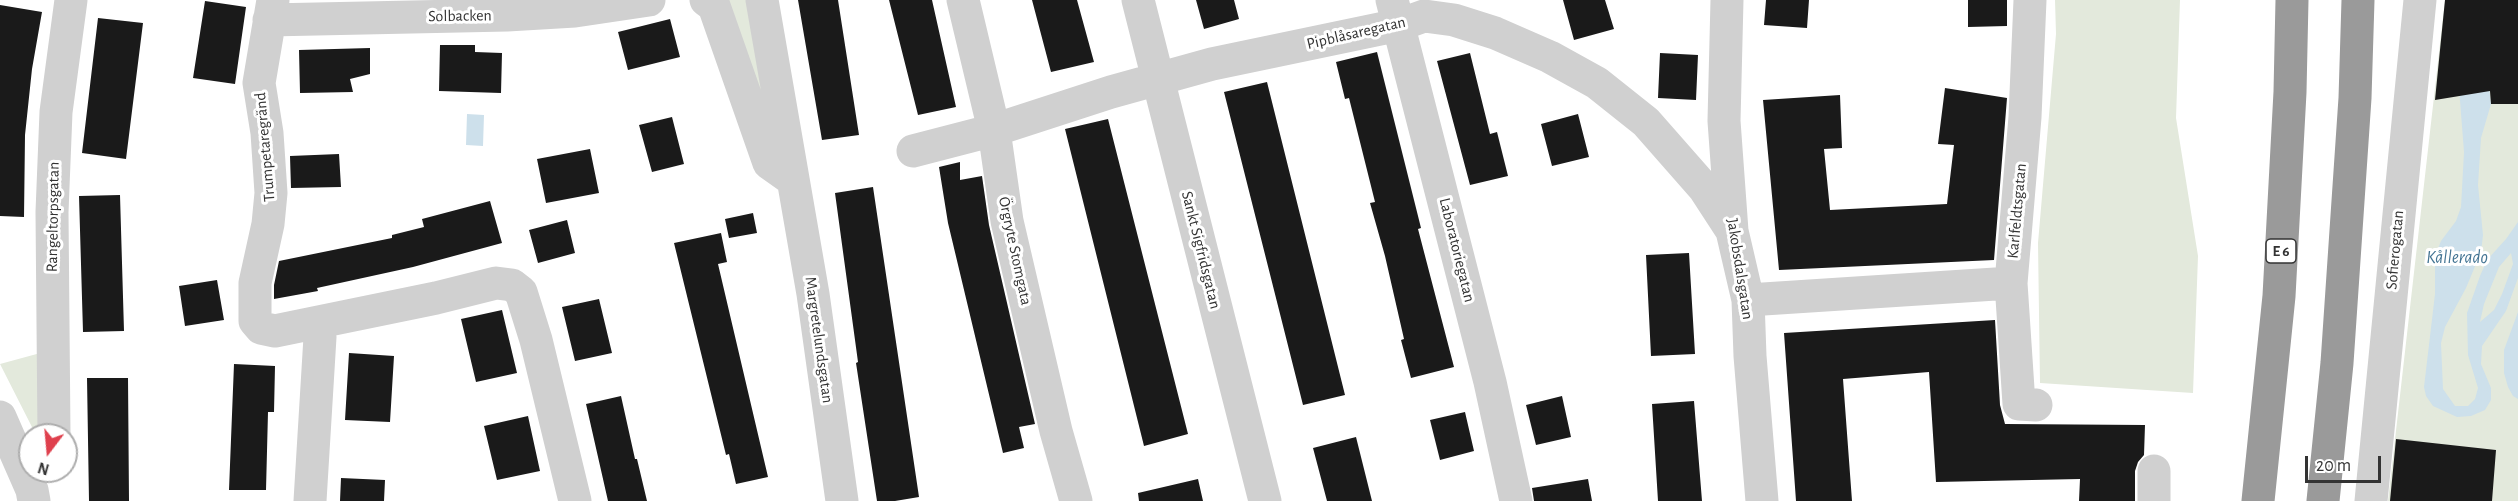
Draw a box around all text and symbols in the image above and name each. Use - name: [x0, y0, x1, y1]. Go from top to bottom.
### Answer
- street label: Solbacken: [428, 6, 492, 26]
- street label: Pipblåsaregatan: [1305, 12, 1407, 54]
- street label: Trumpetaregränd: [251, 92, 279, 202]
- street label: Rangeltorpsgatan: [42, 162, 64, 272]
- street label: Karlfeldtsgatan: [2003, 162, 2031, 260]
- street label: Sankt Sigfridsgatan: [1177, 189, 1225, 311]
- street label: Örgryte Stomgata: [994, 195, 1036, 307]
- street label: Laboratoriegatan: [1435, 196, 1479, 304]
- street label: Sofierogatan: [2382, 210, 2408, 290]
- street label: Jakobsdalsgatan: [1723, 217, 1757, 321]
- road number: E 6: [2266, 239, 2296, 263]
- water label: Kållerado: [2426, 247, 2488, 269]
- street label: Margretelundsgatan: [801, 276, 837, 404]
- north arrow: [18, 423, 78, 483]
- scale bar: [2308, 444, 2384, 482]
- text: 20 m: [2316, 457, 2351, 475]
- text: N: [36, 459, 51, 478]

